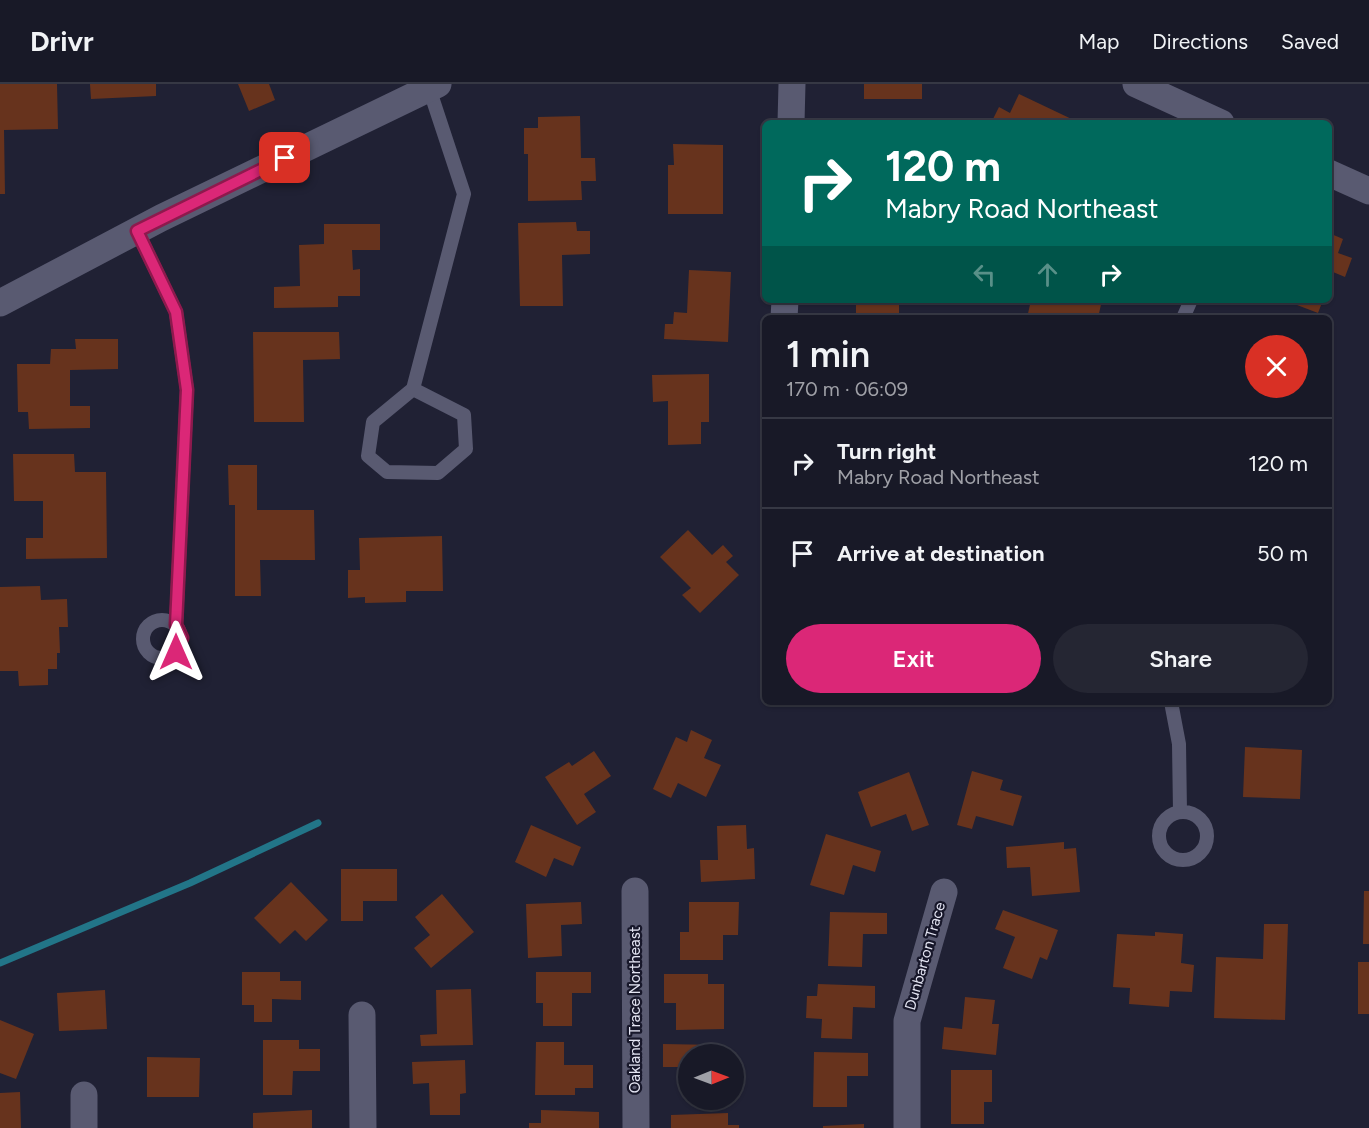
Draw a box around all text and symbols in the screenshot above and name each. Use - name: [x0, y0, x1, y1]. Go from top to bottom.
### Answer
- text: Drivr: [30, 24, 94, 58]
- text: Map: [1078, 29, 1119, 54]
- text: Directions: [1152, 29, 1248, 54]
- text: Saved: [1281, 29, 1339, 54]
- pin: [259, 132, 310, 183]
- icon: arrive: [268, 141, 301, 174]
- text: 120 m: [885, 141, 1001, 192]
- icon: right: [786, 144, 864, 222]
- text: Mabry Road Northeast: [885, 192, 1159, 225]
- icon: left: [968, 258, 1001, 291]
- icon: ahead: [1031, 258, 1064, 291]
- icon: right: [1094, 258, 1127, 291]
- text: 1 min: [786, 333, 870, 376]
- button: close: [1245, 335, 1308, 398]
- text: 170 m · 06:09: [786, 377, 908, 401]
- text: Turn right: [837, 438, 936, 465]
- icon: right: [786, 447, 819, 480]
- text: 120 m: [1248, 450, 1308, 477]
- text: Mabry Road Northeast: [837, 465, 1040, 489]
- icon: arrive: [786, 537, 819, 570]
- text: Arrive at destination: [837, 540, 1045, 567]
- text: 50 m: [1257, 540, 1308, 567]
- position arrow: [144, 620, 208, 684]
- button: Exit: [786, 624, 1041, 693]
- button: Share: [1053, 624, 1308, 693]
- street label: Dunbarton Trace: [901, 900, 949, 1012]
- street label: Oakland Trace Northeast: [626, 926, 644, 1093]
- north arrow: [678, 1044, 744, 1110]
- map controls: [678, 1044, 744, 1110]

